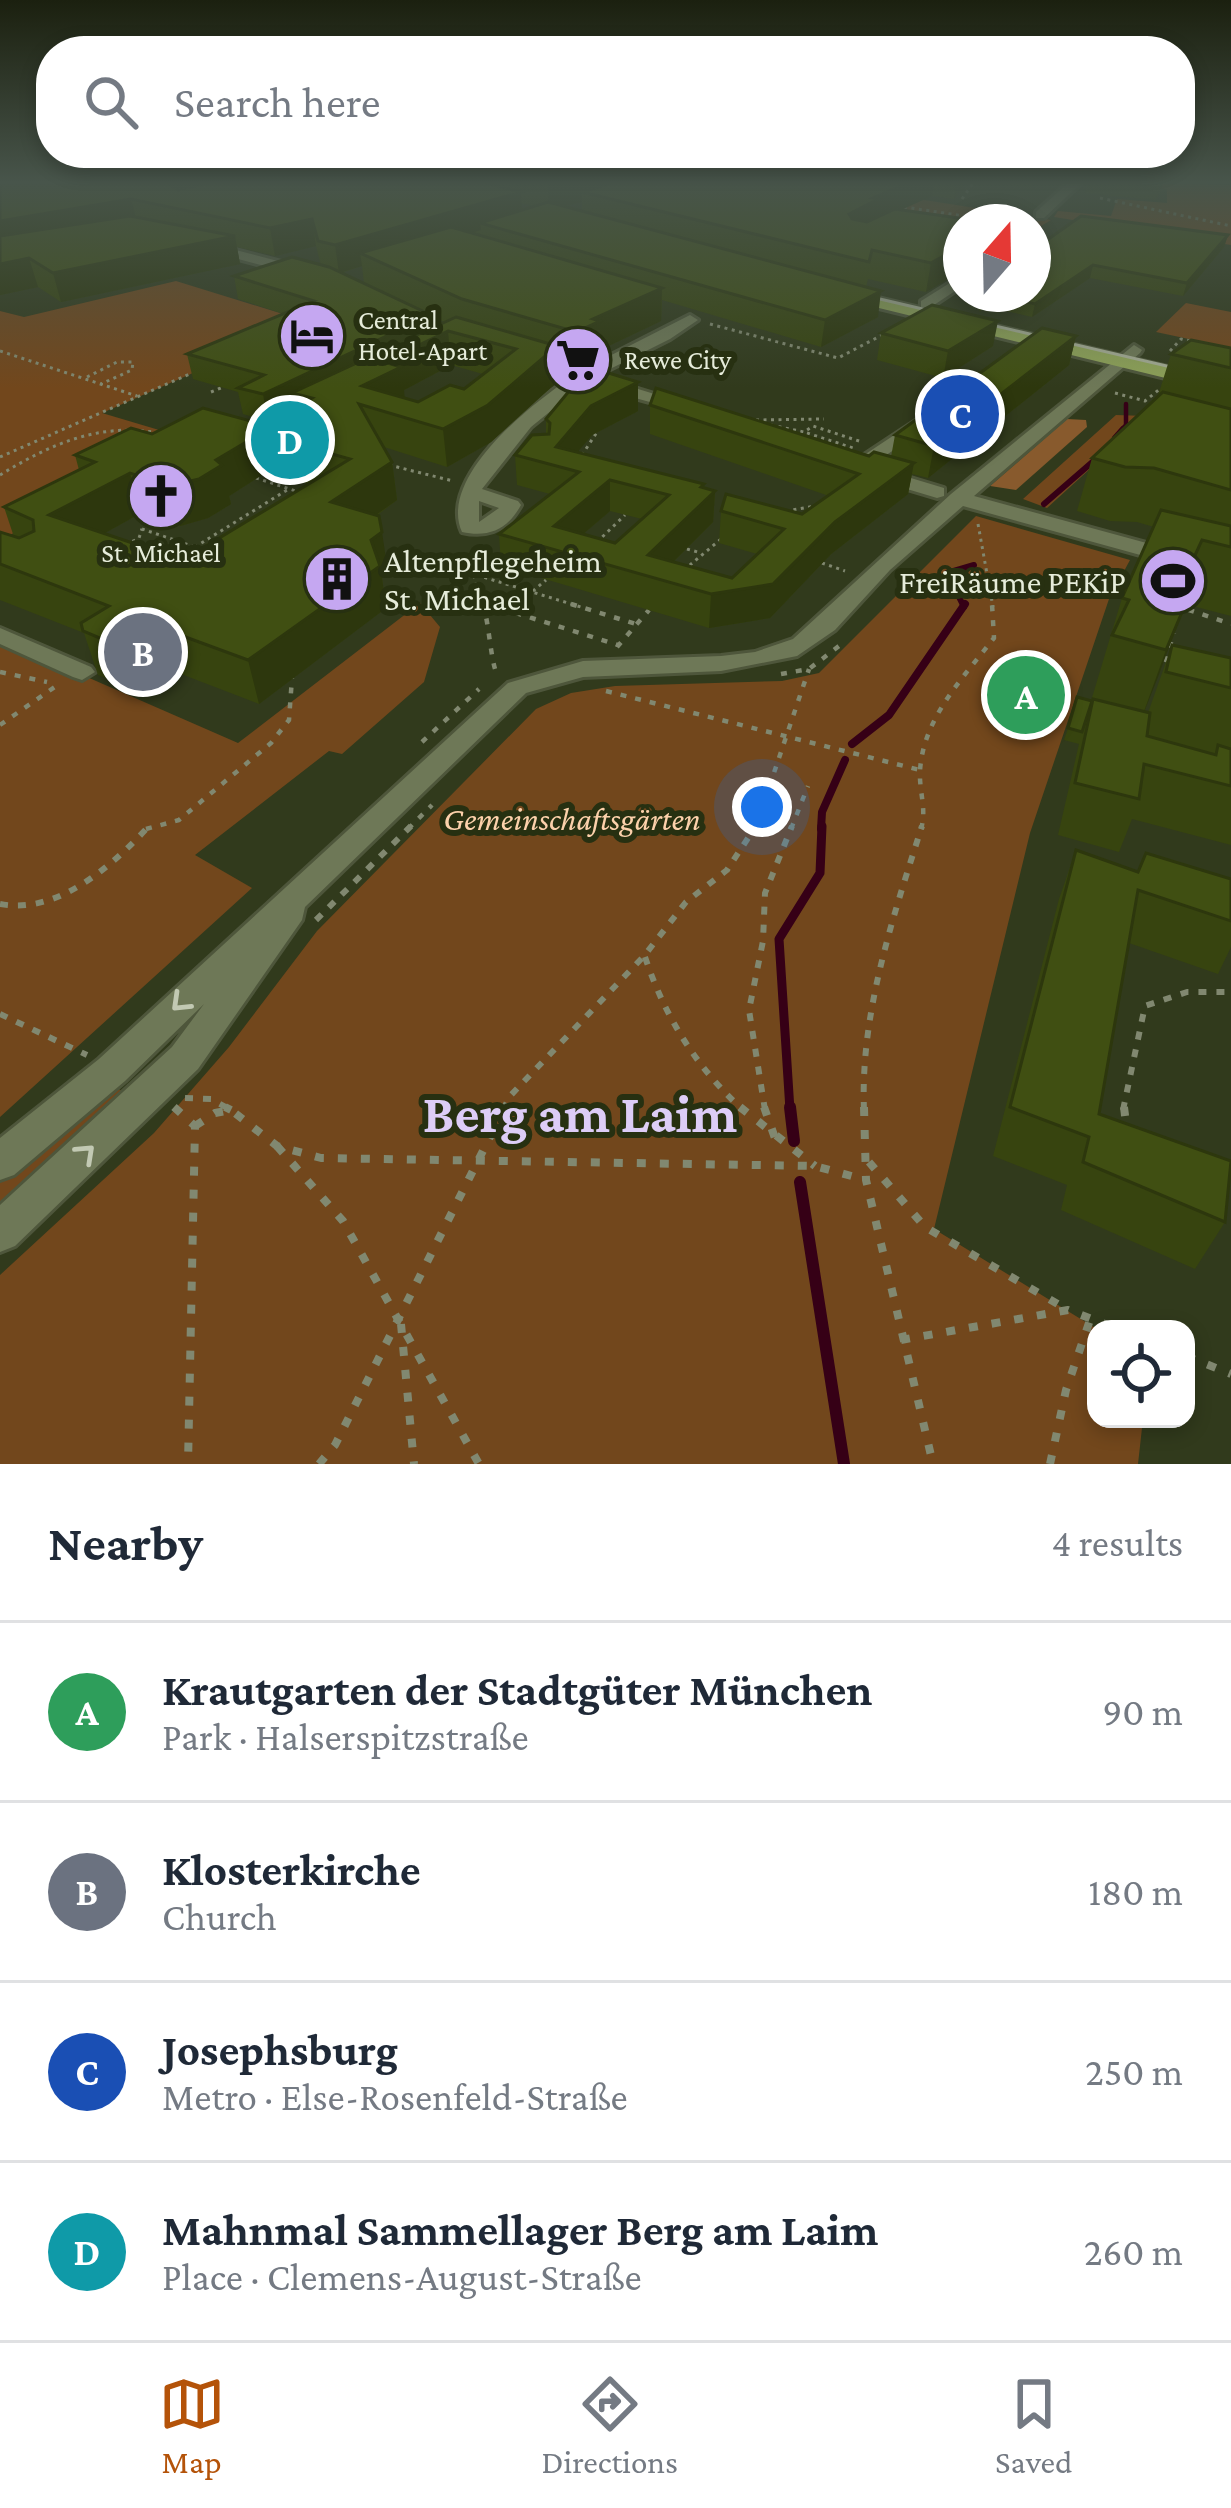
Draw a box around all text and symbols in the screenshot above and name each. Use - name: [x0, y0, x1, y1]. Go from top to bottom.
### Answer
- search box: [36, 36, 1195, 168]
- icon: search: [78, 69, 144, 135]
- text: Search here: [174, 77, 381, 127]
- north arrow: [943, 204, 1051, 312]
- hotel icon: Central Hotel-Apart: [277, 301, 347, 371]
- place label: Central Hotel-Apart: [358, 305, 488, 366]
- supermarket icon: Rewe City: [543, 325, 613, 395]
- place label: Rewe City: [624, 345, 732, 375]
- pin: C: [921, 369, 999, 459]
- pin: D: [251, 395, 329, 485]
- church icon: St. Michael: [126, 461, 196, 531]
- place label: St. Michael: [101, 538, 221, 568]
- place label: Altenpflegeheim St. Michael: [384, 542, 602, 617]
- building icon: Altenpflegeheim St. Michael: [302, 544, 372, 614]
- sports icon: FreiRäume PEKiP: [1138, 546, 1208, 616]
- place label: FreiRäume PEKiP: [899, 563, 1126, 600]
- pin: B: [104, 607, 182, 697]
- pin: A: [987, 650, 1065, 740]
- your location: [732, 777, 792, 837]
- park label: Gemeinschaftsgärten: [443, 800, 701, 837]
- one-way arrow: [172, 988, 194, 1010]
- district label: Berg am Laim: [423, 1084, 737, 1144]
- one-way arrow: [72, 1145, 94, 1167]
- map controls: [1087, 1320, 1195, 1428]
- button: locate: [1087, 1320, 1195, 1428]
- text: Nearby: [48, 1514, 203, 1571]
- text: 4 results: [1052, 1521, 1183, 1564]
- text: Krautgarten der Stadtgüter München: [162, 1665, 872, 1715]
- text: A: [75, 1690, 99, 1733]
- text: 90 m: [1102, 1690, 1183, 1733]
- text: Park · Halserspitzstraße: [162, 1715, 529, 1758]
- text: Klosterkirche: [162, 1845, 421, 1895]
- text: B: [76, 1870, 98, 1913]
- text: 180 m: [1088, 1870, 1183, 1913]
- text: Church: [162, 1895, 277, 1938]
- text: Josephsburg: [162, 2025, 398, 2075]
- text: C: [75, 2050, 99, 2093]
- text: 250 m: [1085, 2050, 1183, 2093]
- text: Metro · Else-Rosenfeld-Straße: [162, 2075, 628, 2118]
- text: Mahnmal Sammellager Berg am Laim: [162, 2205, 878, 2255]
- text: D: [74, 2230, 100, 2273]
- text: 260 m: [1084, 2230, 1183, 2273]
- text: Place · Clemens-August-Straße: [162, 2255, 642, 2298]
- tab: Map: [159, 2371, 225, 2480]
- tab: Directions: [542, 2371, 678, 2480]
- tab: Saved: [995, 2371, 1072, 2480]

